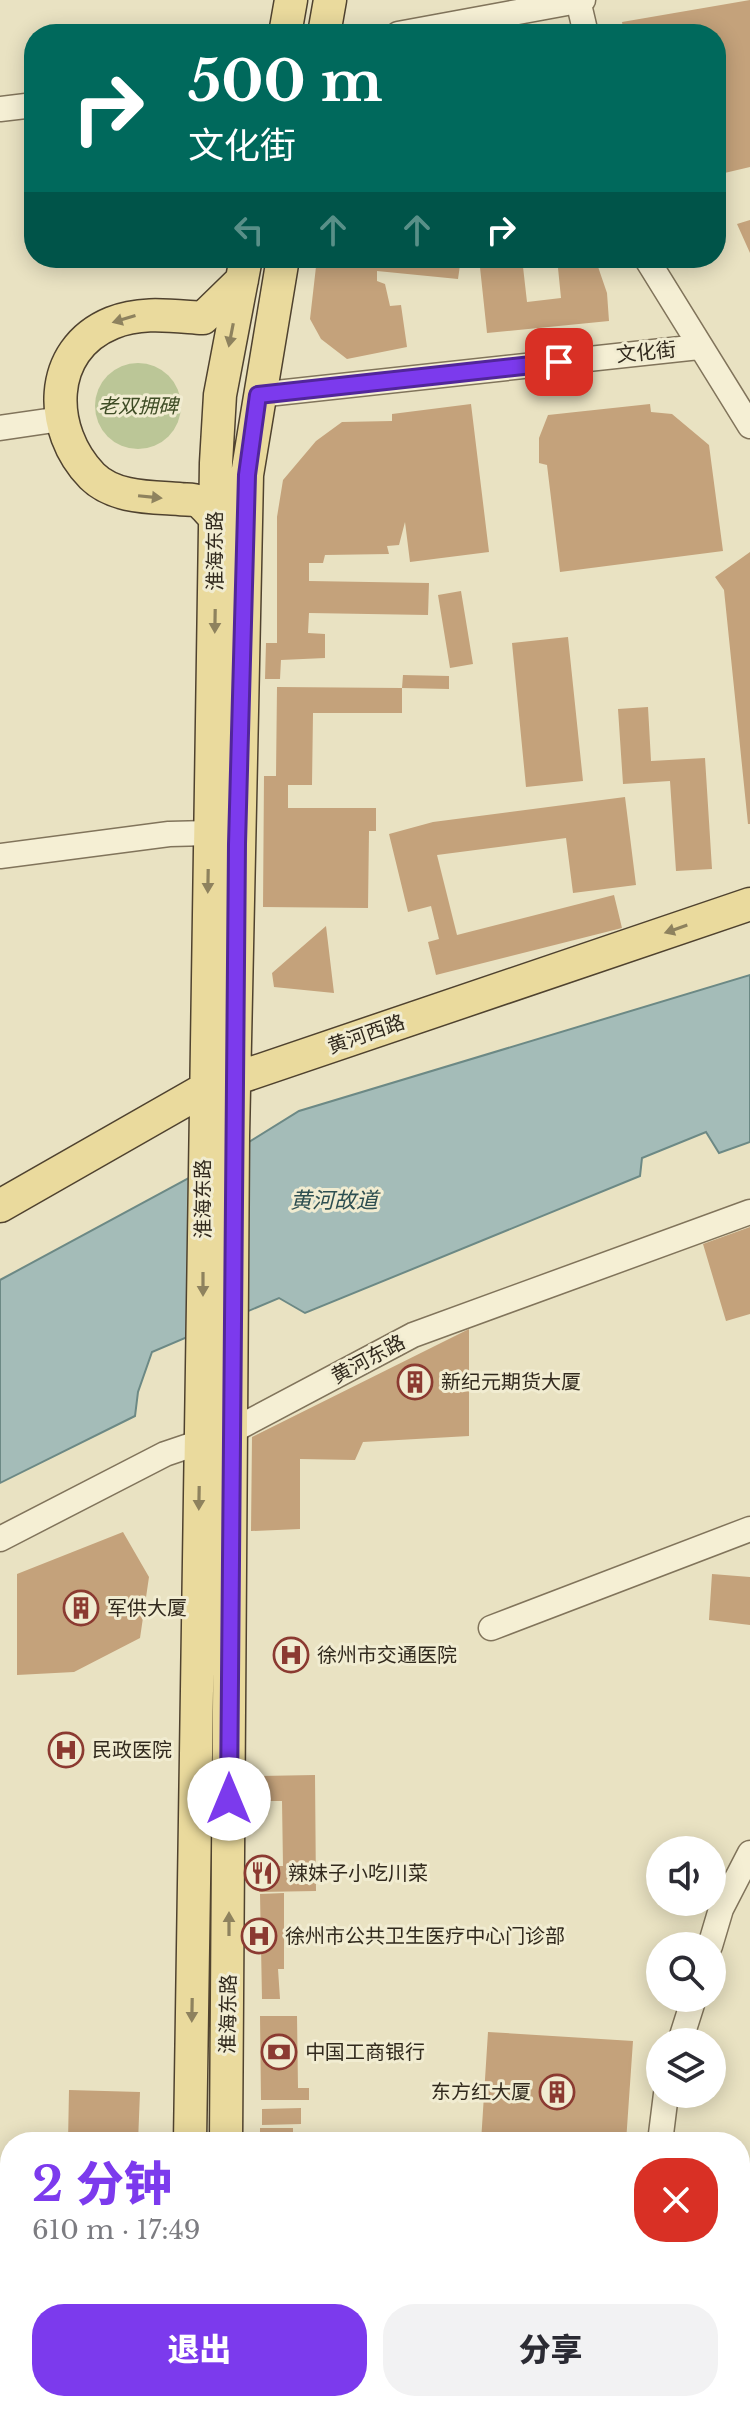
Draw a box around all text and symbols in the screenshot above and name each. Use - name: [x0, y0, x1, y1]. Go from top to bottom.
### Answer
- text: 500 m: [188, 47, 383, 116]
- icon: right: [56, 56, 160, 160]
- text: 文化街: [188, 123, 296, 168]
- icon: left: [227, 208, 271, 252]
- icon: ahead: [311, 208, 355, 252]
- icon: ahead: [395, 208, 439, 252]
- icon: right: [479, 208, 523, 252]
- one-way arrow: [112, 313, 136, 326]
- one-way arrow: [225, 322, 237, 347]
- pin: [525, 328, 593, 396]
- street label: 文化街: [615, 337, 677, 367]
- icon: arrive: [537, 340, 581, 384]
- park label: 老双拥碑: [98, 394, 181, 418]
- one-way arrow: [138, 490, 163, 503]
- street label: 淮海东路: [203, 511, 227, 591]
- one-way arrow: [208, 609, 221, 634]
- one-way arrow: [202, 869, 214, 894]
- one-way arrow: [664, 923, 688, 935]
- street label: 黄河西路: [324, 1010, 408, 1058]
- street label: 淮海东路: [191, 1159, 215, 1239]
- water label: 黄河故道: [290, 1187, 381, 1214]
- one-way arrow: [197, 1272, 209, 1297]
- street label: 黄河东路: [327, 1330, 409, 1388]
- building icon: 新纪元期货大厦: [396, 1363, 434, 1401]
- place label: 新纪元期货大厦: [441, 1370, 581, 1394]
- one-way arrow: [193, 1486, 205, 1511]
- building icon: 军供大厦: [62, 1589, 100, 1627]
- place label: 军供大厦: [107, 1596, 187, 1620]
- hospital icon: 徐州市交通医院: [272, 1636, 310, 1674]
- place label: 徐州市交通医院: [317, 1643, 457, 1667]
- hospital icon: 民政医院: [47, 1731, 85, 1769]
- place label: 民政医院: [92, 1738, 172, 1762]
- position arrow: [187, 1757, 271, 1841]
- map controls: [646, 1836, 726, 2108]
- button: sound: [646, 1836, 726, 1916]
- restaurant icon: 辣妹子小吃川菜: [243, 1854, 281, 1892]
- place label: 辣妹子小吃川菜: [288, 1861, 428, 1885]
- one-way arrow: [223, 1911, 235, 1936]
- hospital icon: 徐州市公共卫生医疗中心门诊部: [240, 1917, 278, 1955]
- place label: 徐州市公共卫生医疗中心门诊部: [285, 1924, 565, 1948]
- button: search: [646, 1932, 726, 2012]
- street label: 淮海东路: [215, 1974, 241, 2054]
- one-way arrow: [185, 1998, 198, 2023]
- button: layers: [646, 2028, 726, 2108]
- bank icon: 中国工商银行: [260, 2033, 298, 2071]
- place label: 中国工商银行: [305, 2040, 425, 2064]
- building icon: 东方红大厦: [538, 2073, 576, 2111]
- place label: 东方红大厦: [431, 2080, 531, 2104]
- text: 2 分钟: [32, 2154, 172, 2214]
- button: close: [634, 2158, 718, 2242]
- text: 610 m · 17:49: [32, 2214, 201, 2246]
- button: 退出: [32, 2304, 367, 2396]
- button: 分享: [383, 2304, 718, 2396]

